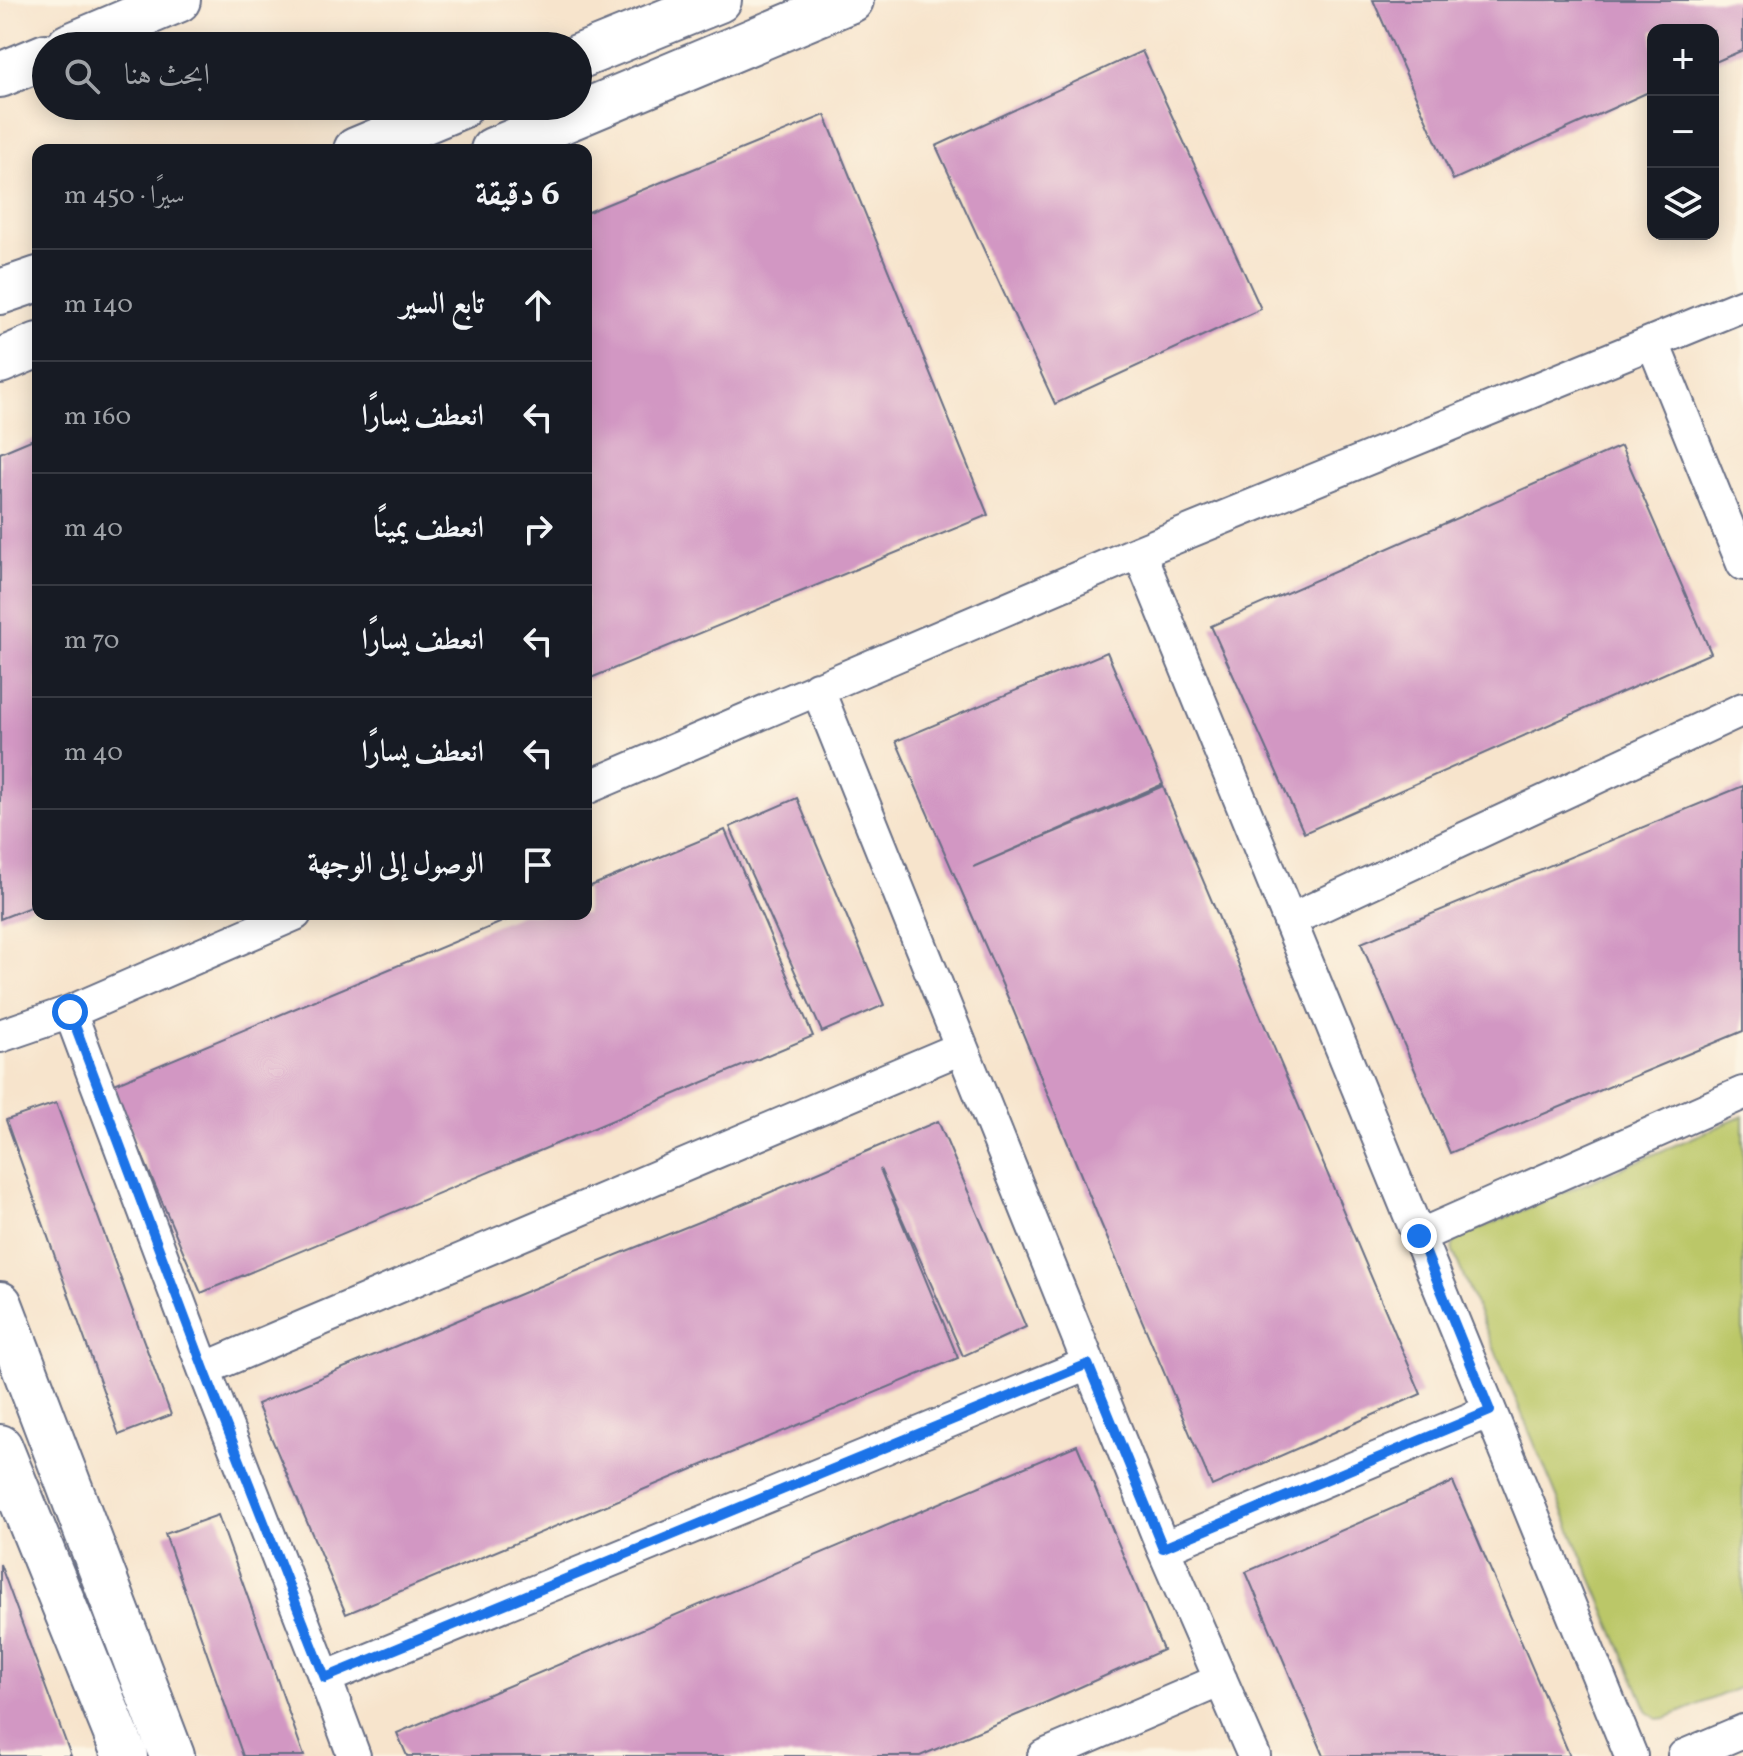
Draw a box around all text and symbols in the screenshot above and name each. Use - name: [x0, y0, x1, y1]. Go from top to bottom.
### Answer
- map controls: [1647, 24, 1719, 240]
- button: +: [1647, 24, 1719, 96]
- search box: [32, 32, 592, 120]
- icon: search: [60, 54, 104, 98]
- text: ابحث هنا: [124, 55, 210, 97]
- button: −: [1647, 96, 1719, 168]
- button: layers: [1647, 168, 1719, 240]
- text: 6 دقيقة: [475, 172, 560, 219]
- text: سيرًا · 450 m: [64, 178, 185, 214]
- icon: ahead: [516, 283, 560, 327]
- text: تابع السير: [400, 284, 484, 326]
- text: 140 m: [64, 287, 133, 323]
- icon: left: [516, 395, 560, 439]
- text: انعطف يسارًا: [361, 396, 484, 438]
- text: 160 m: [64, 399, 131, 435]
- icon: right: [516, 507, 560, 551]
- text: انعطف يمينًا: [373, 508, 484, 550]
- text: 40 m: [64, 511, 123, 547]
- icon: left: [516, 619, 560, 663]
- text: انعطف يسارًا: [361, 620, 484, 662]
- text: 70 m: [64, 623, 119, 659]
- icon: left: [516, 731, 560, 775]
- text: انعطف يسارًا: [361, 732, 484, 774]
- text: 40 m: [64, 735, 123, 771]
- icon: arrive: [516, 843, 560, 887]
- text: الوصول إلى الوجهة: [308, 844, 484, 886]
- route start: [52, 994, 88, 1030]
- route end: [1401, 1218, 1437, 1254]

